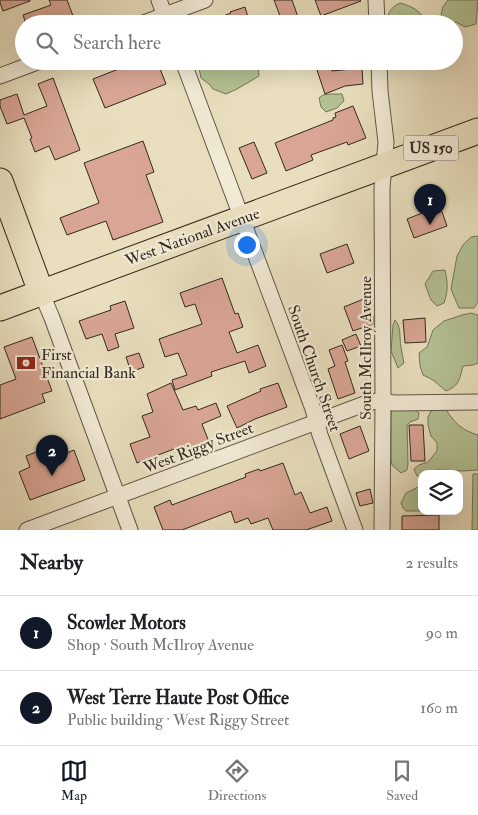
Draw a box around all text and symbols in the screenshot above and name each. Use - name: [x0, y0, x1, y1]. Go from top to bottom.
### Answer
- search box: [15, 15, 463, 70]
- icon: search: [33, 29, 61, 57]
- text: Search here: [73, 31, 161, 55]
- road number: US 150: [404, 136, 458, 160]
- pin: 1: [414, 184, 446, 225]
- street label: West National Avenue: [121, 203, 263, 271]
- your location: [234, 232, 260, 258]
- street label: South McIlroy Avenue: [356, 276, 376, 420]
- street label: South Church Street: [283, 302, 345, 434]
- place label: First Financial Bank: [41, 345, 136, 383]
- bank icon: First Financial Bank: [15, 352, 37, 374]
- street label: West Riggy Street: [140, 418, 256, 478]
- pin: 2: [36, 435, 68, 476]
- map controls: [418, 470, 463, 515]
- button: layers: [418, 470, 463, 515]
- text: Nearby: [20, 549, 83, 576]
- text: 2 results: [405, 553, 458, 573]
- text: Scowler Motors: [67, 611, 186, 635]
- text: 1: [33, 623, 39, 643]
- text: 90 m: [426, 623, 458, 643]
- text: Shop · South McIlroy Avenue: [67, 635, 254, 655]
- text: West Terre Haute Post Office: [67, 686, 289, 710]
- text: 2: [32, 698, 40, 718]
- text: 160 m: [420, 698, 458, 718]
- text: Public building · West Riggy Street: [67, 710, 289, 730]
- tab: Map: [60, 757, 88, 804]
- tab: Directions: [208, 757, 266, 804]
- tab: Saved: [386, 757, 418, 804]

